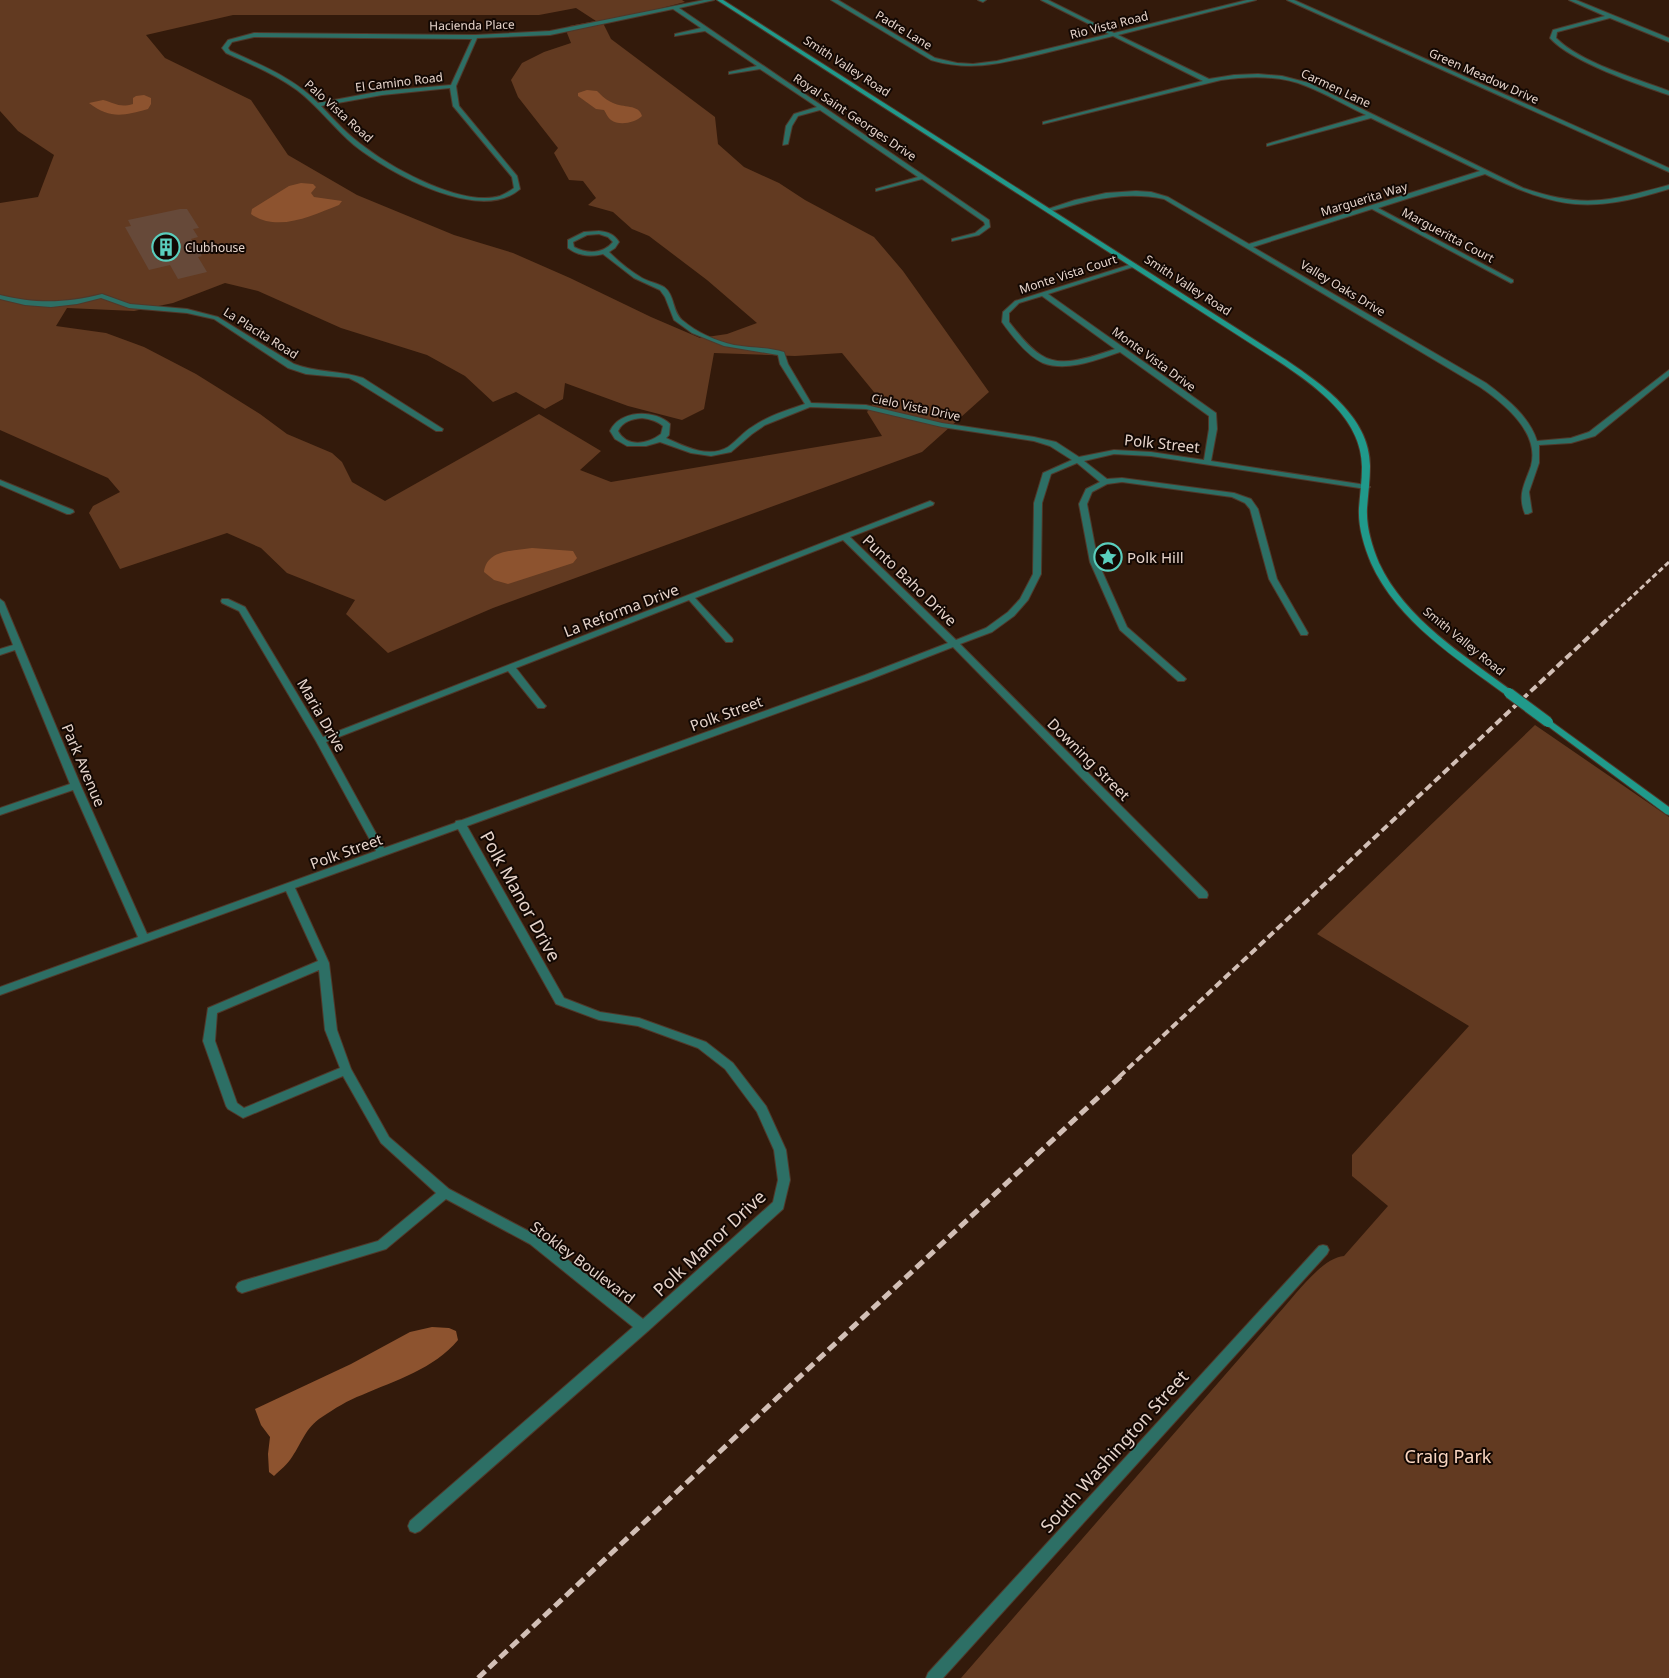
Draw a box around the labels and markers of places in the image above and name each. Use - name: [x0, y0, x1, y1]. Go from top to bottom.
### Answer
- building icon: Clubhouse: [151, 232, 181, 262]
- place label: Clubhouse: [185, 239, 245, 256]
- place icon: Polk Hill: [1093, 542, 1123, 572]
- place label: Polk Hill: [1127, 547, 1184, 567]

